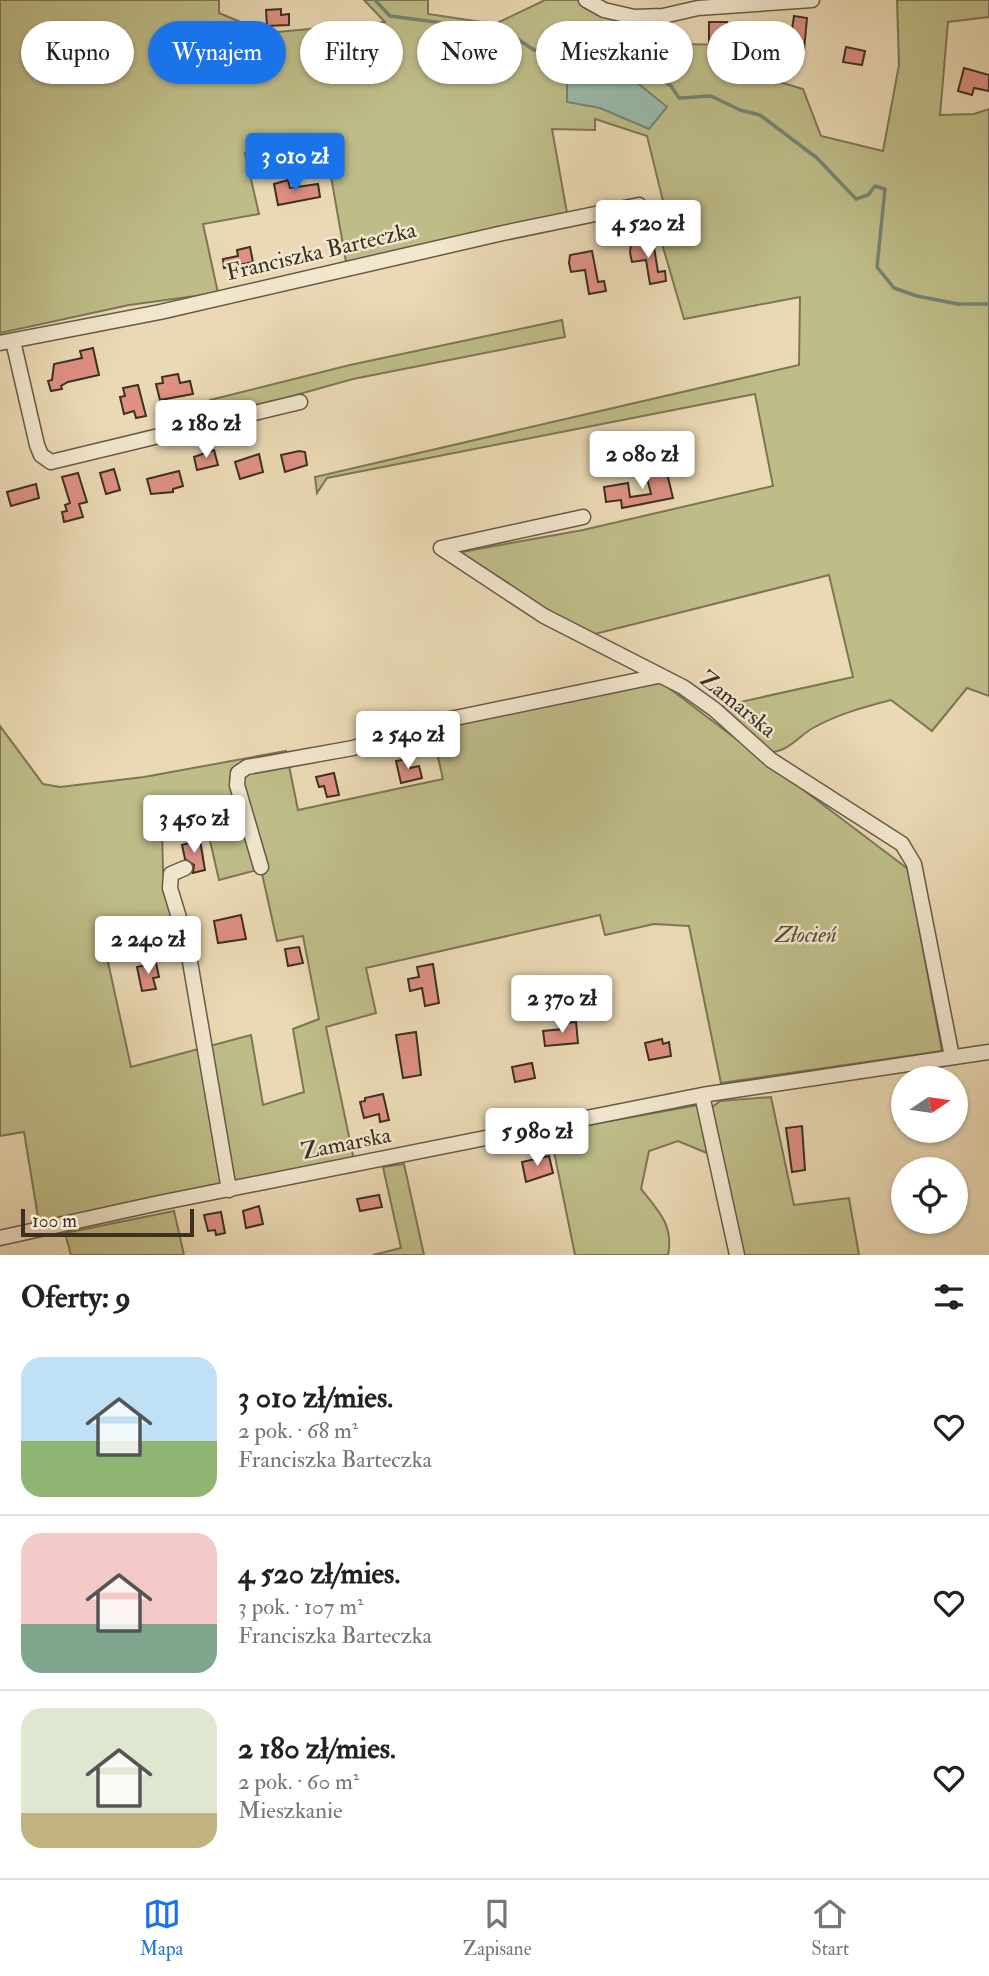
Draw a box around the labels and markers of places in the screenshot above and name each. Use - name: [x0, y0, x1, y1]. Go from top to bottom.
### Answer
- pin: 3 010 zł: [223, 134, 367, 193]
- pin: 4 520 zł: [576, 201, 720, 260]
- pin: 2 180 zł: [134, 400, 278, 460]
- pin: 2 080 zł: [570, 432, 714, 491]
- pin: 2 540 zł: [336, 712, 480, 771]
- pin: 3 450 zł: [122, 796, 266, 855]
- pin: 2 240 zł: [76, 916, 220, 976]
- pin: 2 370 zł: [490, 976, 634, 1035]
- pin: 5 980 zł: [465, 1108, 609, 1168]

